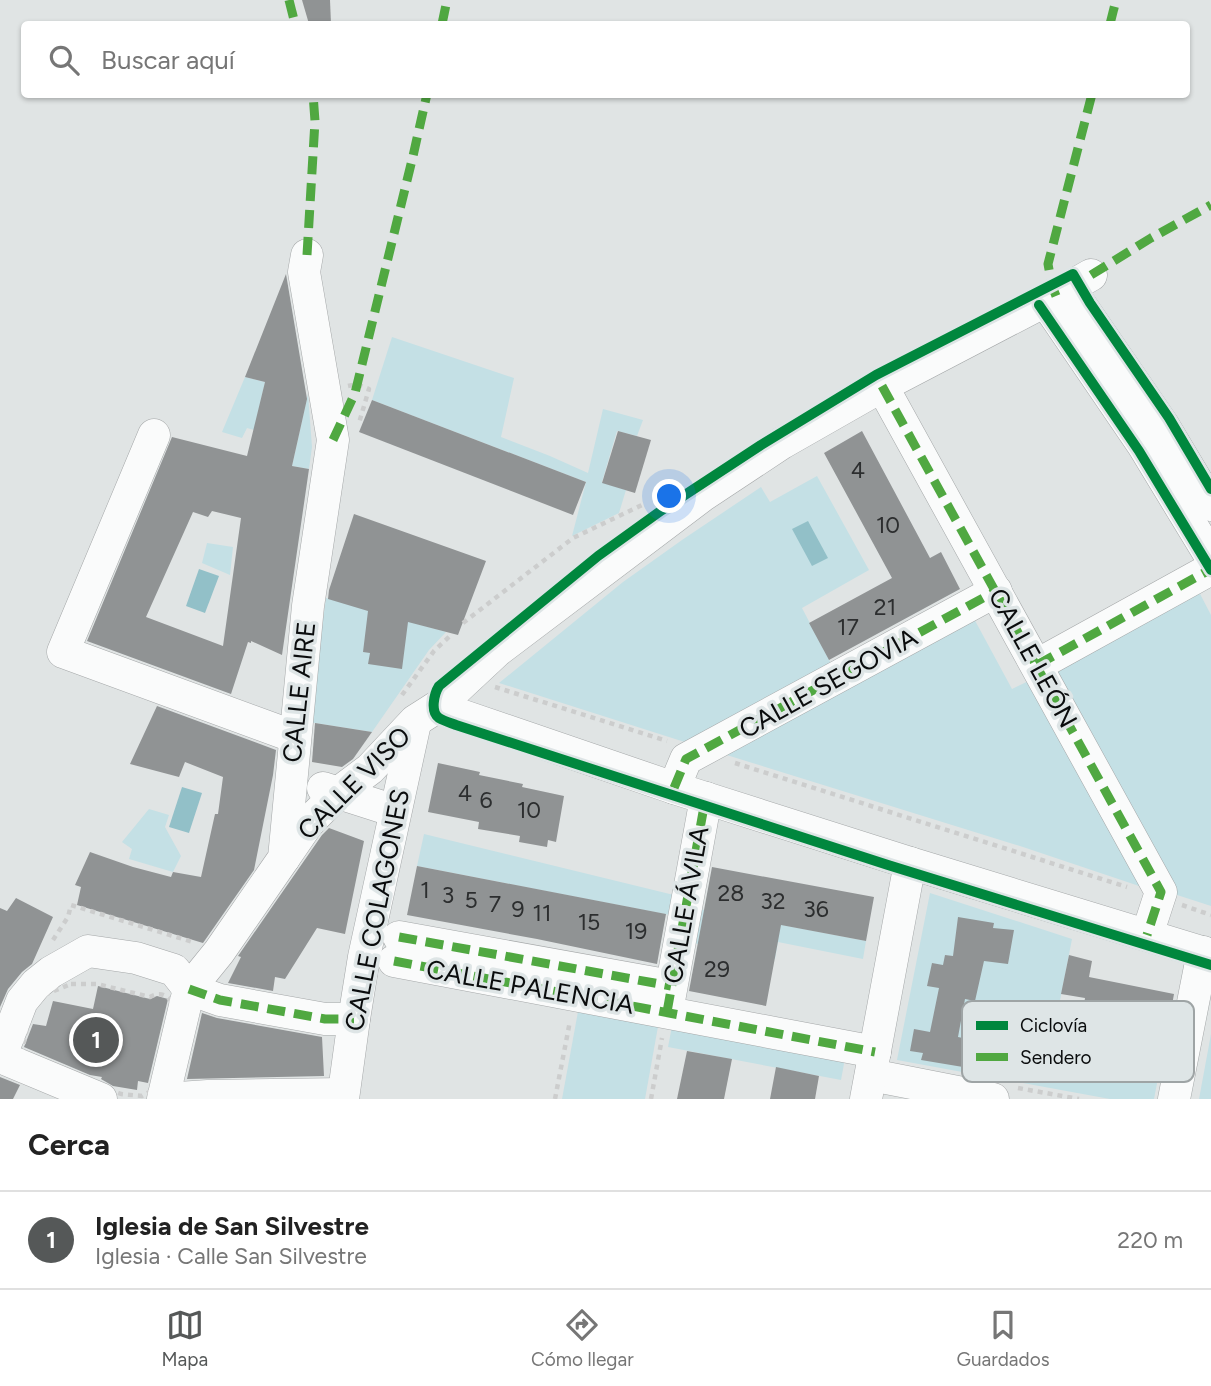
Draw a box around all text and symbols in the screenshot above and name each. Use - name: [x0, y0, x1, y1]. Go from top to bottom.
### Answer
- search box: [21, 21, 1190, 98]
- icon: search: [45, 41, 83, 79]
- text: Buscar aquí: [101, 44, 235, 76]
- house number: 4: [851, 456, 865, 484]
- your location: [652, 479, 686, 513]
- house number: 10: [876, 511, 900, 539]
- street label: CALLE LEÓN: [982, 583, 1084, 733]
- house number: 21: [874, 593, 896, 621]
- house number: 17: [837, 613, 859, 641]
- street label: CALLE AIRE: [276, 620, 322, 764]
- street label: CALLE SEGOVIA: [733, 621, 923, 745]
- street label: CALLE VISO: [291, 720, 417, 846]
- house number: 4: [458, 779, 472, 807]
- street label: CALLE COLAGONES: [338, 786, 416, 1034]
- house number: 6: [479, 786, 493, 814]
- house number: 10: [517, 796, 541, 824]
- street label: CALLE ÁVILA: [656, 824, 716, 986]
- house number: 1: [420, 876, 430, 904]
- house number: 28: [718, 879, 744, 907]
- house number: 3: [442, 881, 454, 909]
- house number: 5: [464, 886, 478, 914]
- house number: 32: [760, 887, 786, 915]
- house number: 7: [489, 890, 501, 918]
- house number: 9: [511, 895, 525, 923]
- house number: 36: [803, 895, 829, 923]
- house number: 11: [533, 899, 552, 927]
- house number: 15: [578, 908, 600, 936]
- house number: 19: [625, 917, 647, 945]
- street label: CALLE PALENCIA: [424, 953, 637, 1021]
- house number: 29: [704, 955, 730, 983]
- legend: [962, 1001, 1194, 1082]
- pin: 1: [73, 1014, 119, 1066]
- text: Ciclovía: [1020, 1014, 1087, 1037]
- text: Sendero: [1020, 1046, 1092, 1069]
- text: Cerca: [28, 1126, 110, 1163]
- text: Iglesia de San Silvestre: [95, 1210, 369, 1242]
- text: 1: [46, 1226, 56, 1254]
- text: 220 m: [1117, 1226, 1183, 1254]
- text: Iglesia · Calle San Silvestre: [95, 1242, 367, 1270]
- tab: Mapa: [161, 1306, 208, 1371]
- tab: Cómo llegar: [531, 1306, 634, 1371]
- tab: Guardados: [957, 1306, 1050, 1371]

